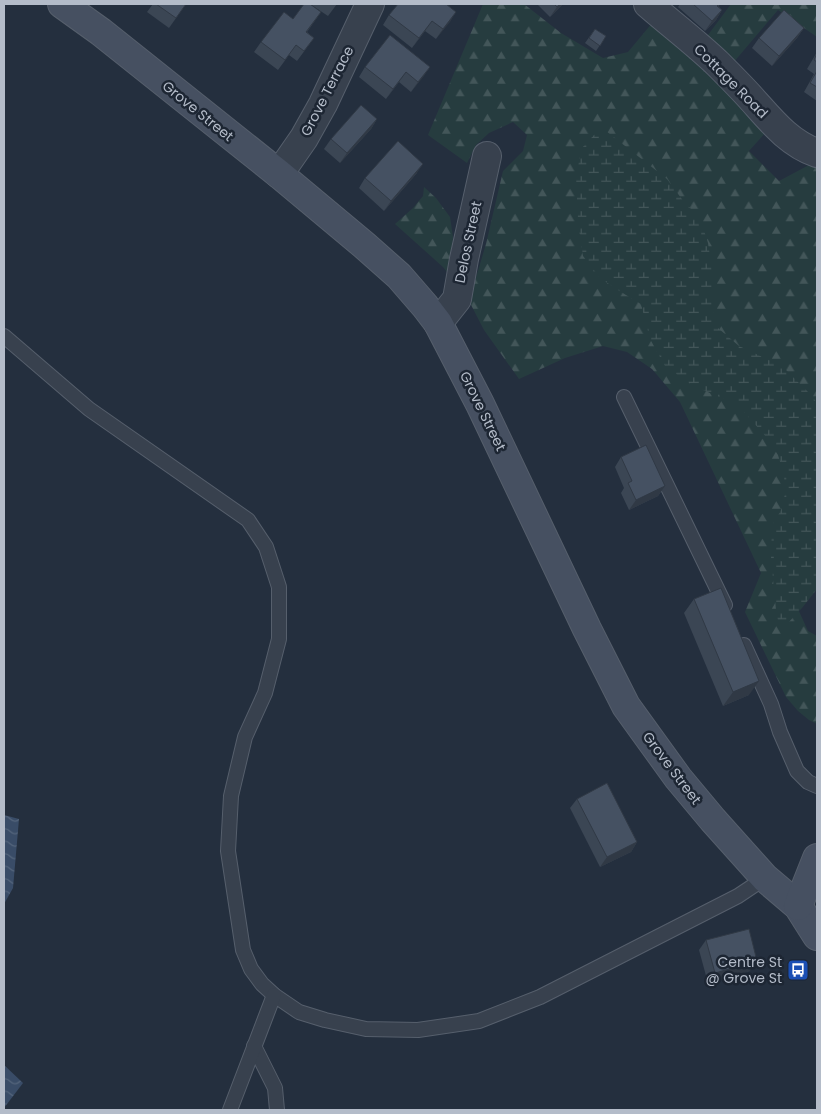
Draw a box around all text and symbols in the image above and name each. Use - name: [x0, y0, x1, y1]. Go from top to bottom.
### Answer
- street label: Cottage Road: [689, 39, 773, 123]
- street label: Grove Terrace: [296, 42, 358, 140]
- street label: Grove Street: [158, 76, 238, 146]
- street label: Delos Street: [450, 199, 486, 285]
- street label: Grove Street: [455, 368, 511, 454]
- street label: Grove Street: [638, 728, 706, 808]
- place label: Centre St @ Grove St: [705, 952, 782, 988]
- bus stop icon: Centre St @ Grove St: [786, 958, 810, 982]

